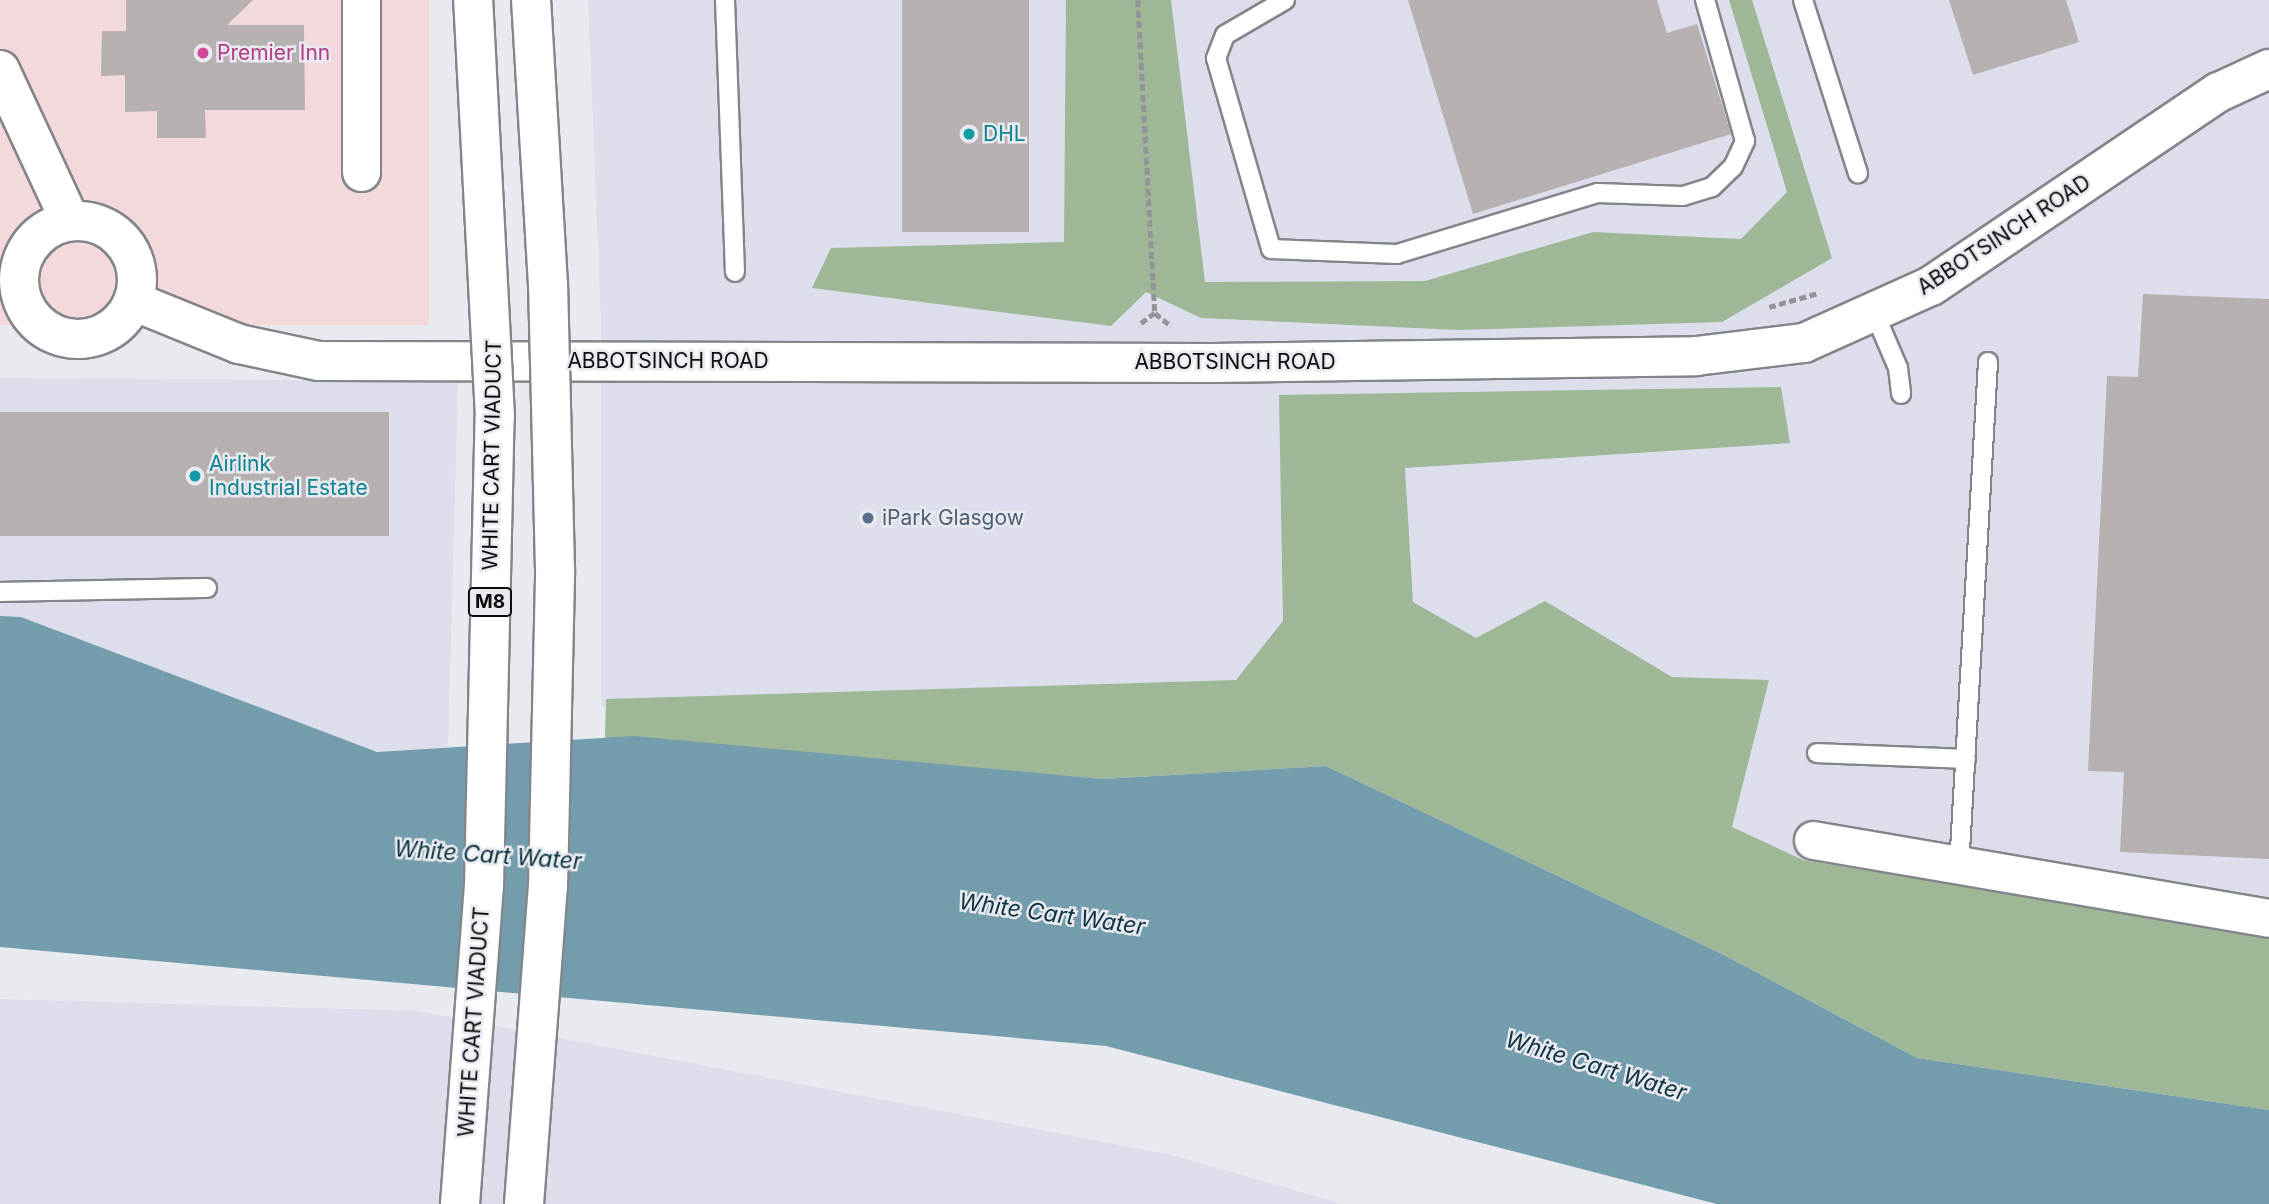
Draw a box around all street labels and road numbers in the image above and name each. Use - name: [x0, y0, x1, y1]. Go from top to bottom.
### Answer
- street label: ABBOTSINCH ROAD: [1913, 170, 2095, 300]
- street label: WHITE CART VIADUCT: [477, 339, 507, 571]
- street label: ABBOTSINCH ROAD: [567, 348, 769, 374]
- street label: ABBOTSINCH ROAD: [1134, 349, 1336, 375]
- road number: M8: [467, 586, 513, 618]
- street label: WHITE CART VIADUCT: [453, 906, 495, 1138]

